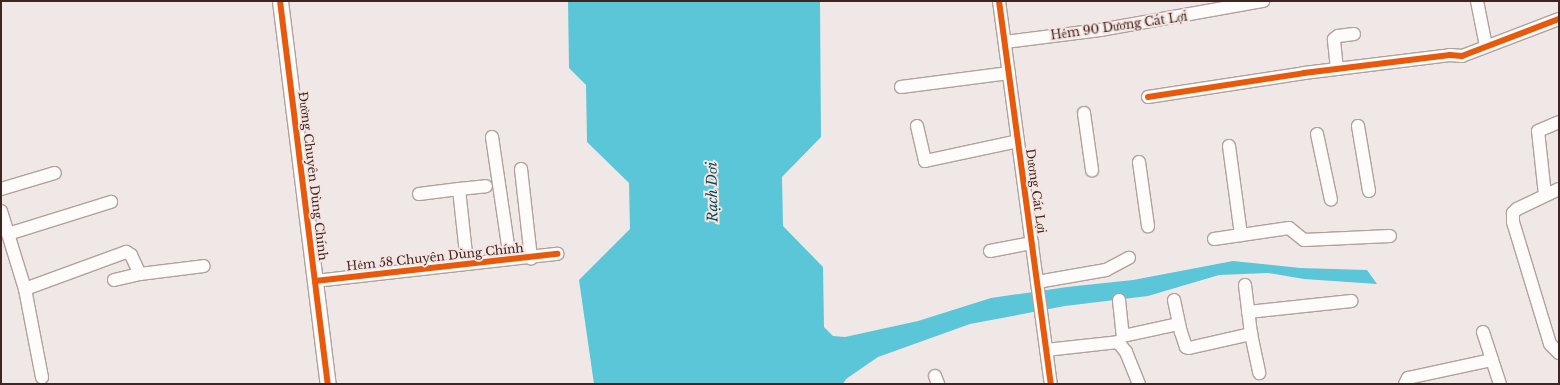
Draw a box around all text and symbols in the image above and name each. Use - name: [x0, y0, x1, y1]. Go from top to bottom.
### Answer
- street label: Hẻm 90 Dương Cát Lợi: [1050, 9, 1188, 43]
- street label: Đường Chuyên Dùng Chính: [295, 91, 331, 261]
- street label: Dương Cát Lợi: [1023, 148, 1049, 234]
- water label: Rạch Dơi: [703, 162, 721, 222]
- street label: Hẻm 58 Chuyên Dùng Chính: [346, 241, 524, 273]

